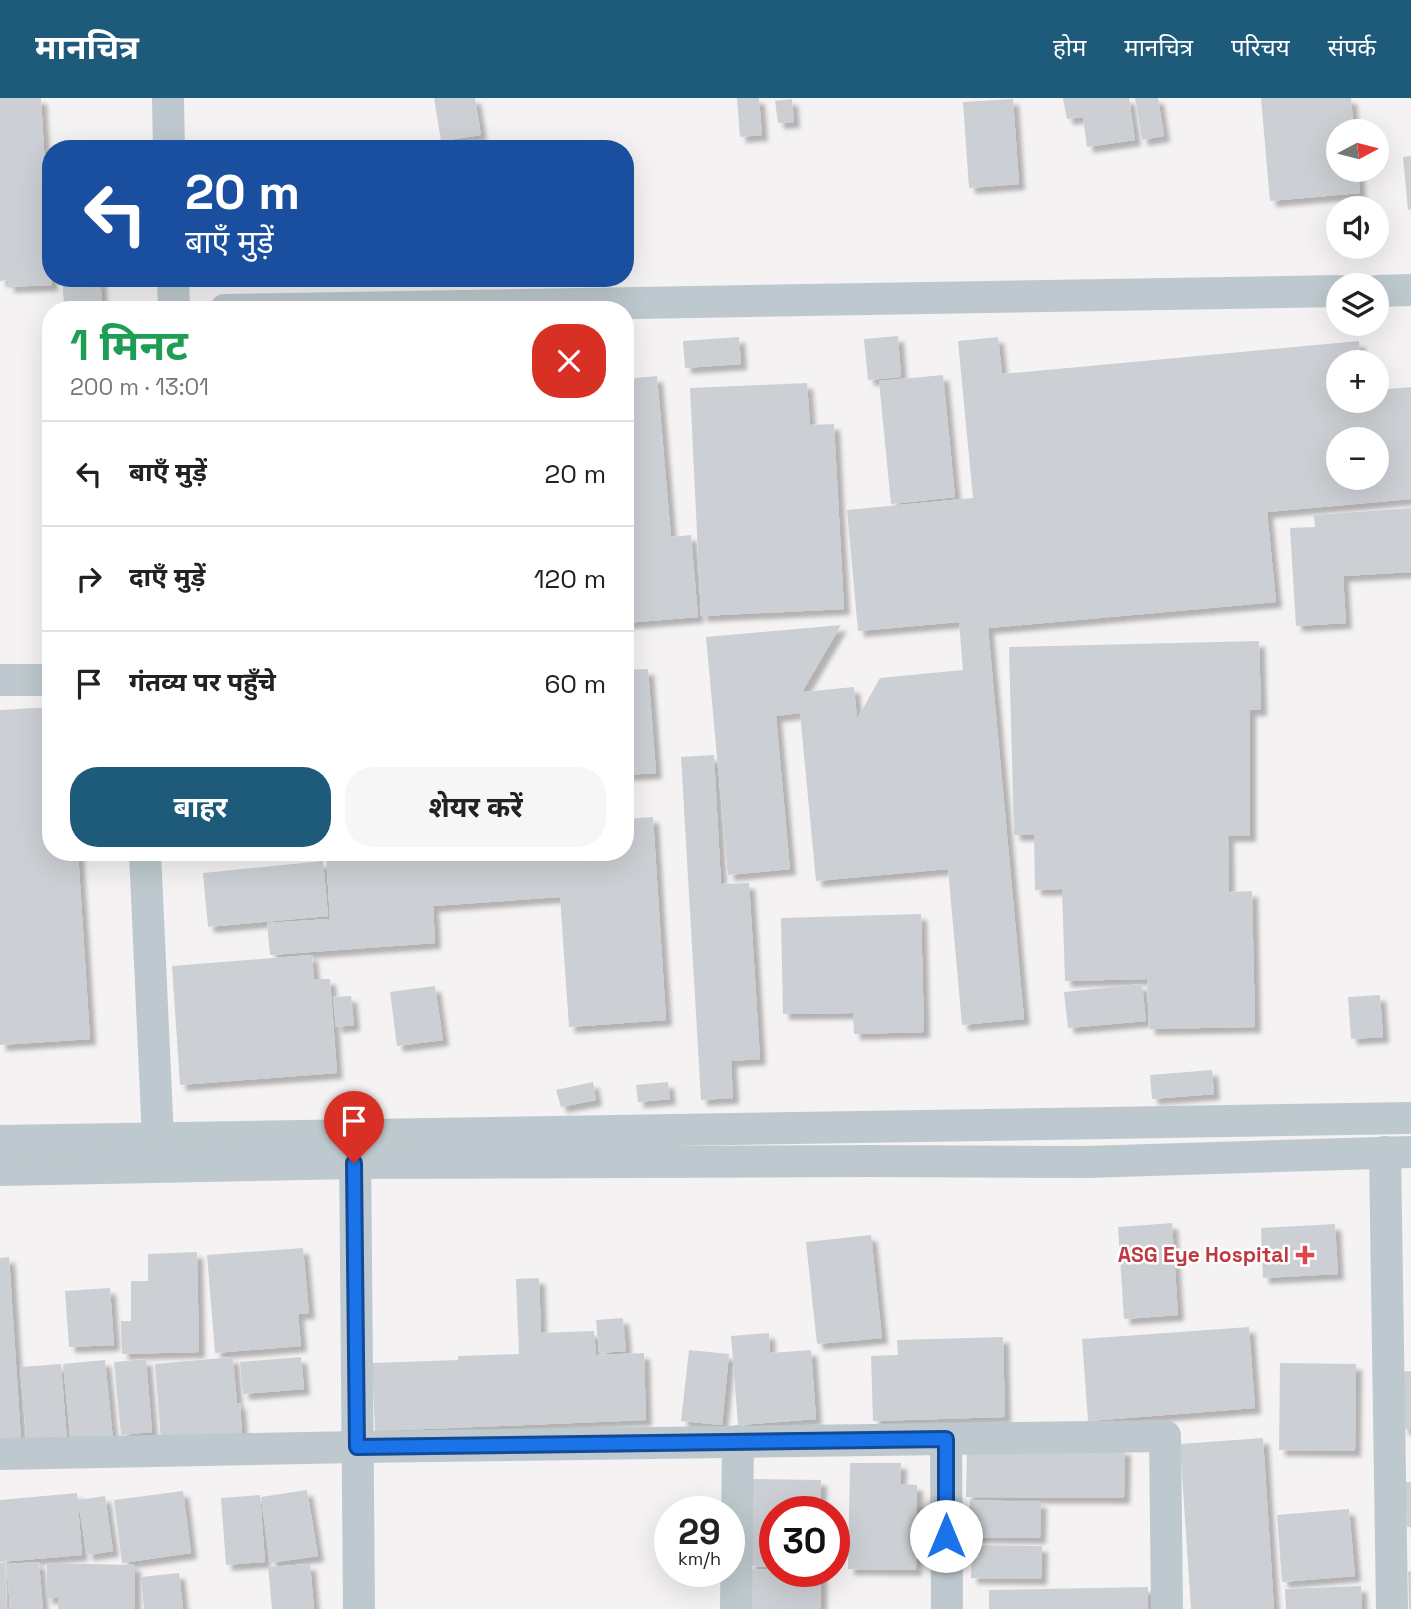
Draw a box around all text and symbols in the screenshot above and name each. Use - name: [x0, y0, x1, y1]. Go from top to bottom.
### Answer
- text: मानचित्र: [35, 27, 139, 69]
- text: होम: [1053, 32, 1086, 63]
- text: मानचित्र: [1124, 32, 1193, 63]
- text: परिचय: [1231, 32, 1290, 63]
- text: संपर्क: [1328, 32, 1376, 63]
- north arrow: [1326, 119, 1390, 182]
- map controls: [1326, 119, 1389, 490]
- text: 20 m: [185, 161, 300, 223]
- icon: left: [70, 168, 161, 259]
- button: sound: [1326, 196, 1389, 259]
- text: बाएँ मुड़ें: [185, 222, 274, 262]
- button: layers: [1326, 273, 1389, 336]
- text: 1 मिनट: [70, 319, 188, 372]
- button: close: [532, 324, 606, 398]
- button: +: [1326, 350, 1389, 413]
- text: 200 m · 13:01: [70, 372, 209, 402]
- button: −: [1326, 427, 1389, 490]
- icon: left: [70, 455, 108, 493]
- text: बाएँ मुड़ें: [129, 455, 207, 489]
- text: 20 m: [545, 457, 606, 491]
- icon: right: [70, 560, 108, 598]
- text: दाएँ मुड़ें: [129, 560, 205, 594]
- text: 120 m: [534, 562, 606, 596]
- icon: arrive: [70, 665, 108, 703]
- text: गंतव्य पर पहुँचे: [129, 665, 276, 699]
- text: 60 m: [544, 667, 606, 701]
- button: बाहर: [70, 767, 331, 847]
- button: शेयर करें: [345, 767, 606, 847]
- pin: [324, 1091, 384, 1163]
- icon: arrive: [335, 1102, 373, 1140]
- place label: ASG Eye Hospital: [1118, 1241, 1289, 1268]
- marker: ASG Eye Hospital: [1295, 1245, 1315, 1265]
- speed limit sign: 30: [759, 1496, 850, 1587]
- position arrow: [909, 1499, 983, 1573]
- text: 29: [678, 1510, 721, 1554]
- text: km/h: [678, 1547, 721, 1570]

